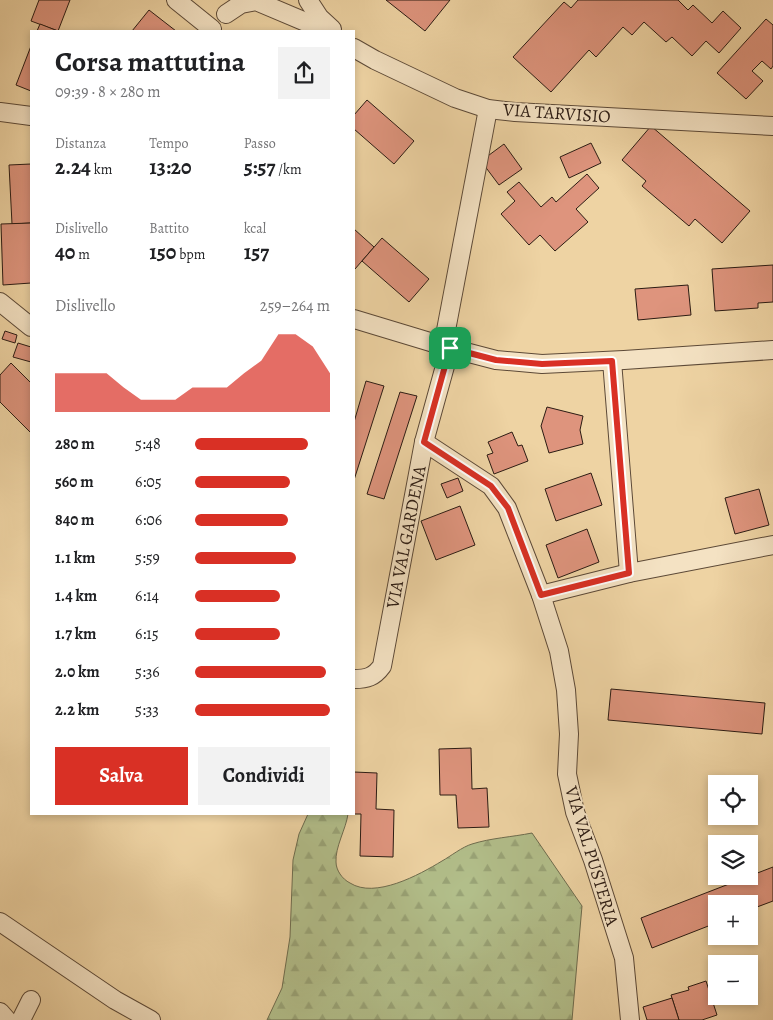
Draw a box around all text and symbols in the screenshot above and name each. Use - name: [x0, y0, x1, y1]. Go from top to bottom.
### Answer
- text: Corsa mattutina: [55, 43, 245, 81]
- button: share: [278, 47, 330, 99]
- text: 09:39 · 8 × 280 m: [55, 81, 161, 103]
- street label: VIA TARVISIO: [501, 97, 612, 129]
- text: Distanza: [55, 134, 106, 153]
- text: Tempo: [149, 134, 188, 153]
- text: Passo: [244, 134, 276, 153]
- text: 2.24: [55, 153, 91, 181]
- text: 13:20: [149, 153, 192, 181]
- text: 5:57: [244, 153, 276, 181]
- text: km: [91, 160, 112, 179]
- text: /km: [276, 160, 302, 179]
- text: Dislivello: [55, 219, 108, 238]
- text: Battito: [149, 219, 189, 238]
- text: kcal: [244, 219, 266, 238]
- text: 40: [55, 238, 75, 266]
- text: 150: [149, 238, 176, 266]
- text: 157: [244, 238, 269, 266]
- text: m: [75, 245, 90, 264]
- text: bpm: [176, 245, 205, 264]
- text: Dislivello: [55, 295, 115, 317]
- text: 259–264 m: [260, 295, 330, 317]
- pin: [429, 327, 471, 369]
- icon: arrive: [436, 334, 464, 362]
- text: 280 m: [55, 433, 95, 455]
- text: 5:48: [135, 433, 161, 455]
- street label: VIA VAL GARDENA: [380, 463, 432, 611]
- text: 560 m: [55, 471, 94, 493]
- text: 6:05: [135, 471, 162, 493]
- text: 840 m: [55, 509, 94, 531]
- text: 6:06: [135, 509, 162, 531]
- text: 1.1 km: [55, 547, 95, 569]
- text: 5:59: [135, 547, 160, 569]
- text: 1.4 km: [55, 585, 97, 607]
- text: 6:14: [135, 585, 159, 607]
- text: 1.7 km: [55, 623, 96, 645]
- text: 6:15: [135, 623, 159, 645]
- text: 2.0 km: [55, 661, 100, 683]
- text: 5:36: [135, 661, 160, 683]
- text: 2.2 km: [55, 699, 99, 721]
- text: 5:33: [135, 699, 159, 721]
- button: Salva: [55, 747, 188, 805]
- button: Condividi: [198, 747, 330, 805]
- map controls: [708, 775, 758, 1005]
- button: locate: [708, 775, 758, 825]
- street label: VIA VAL PUSTERIA: [559, 782, 625, 929]
- button: layers: [708, 835, 758, 885]
- button: +: [708, 895, 758, 945]
- button: −: [708, 955, 758, 1005]

